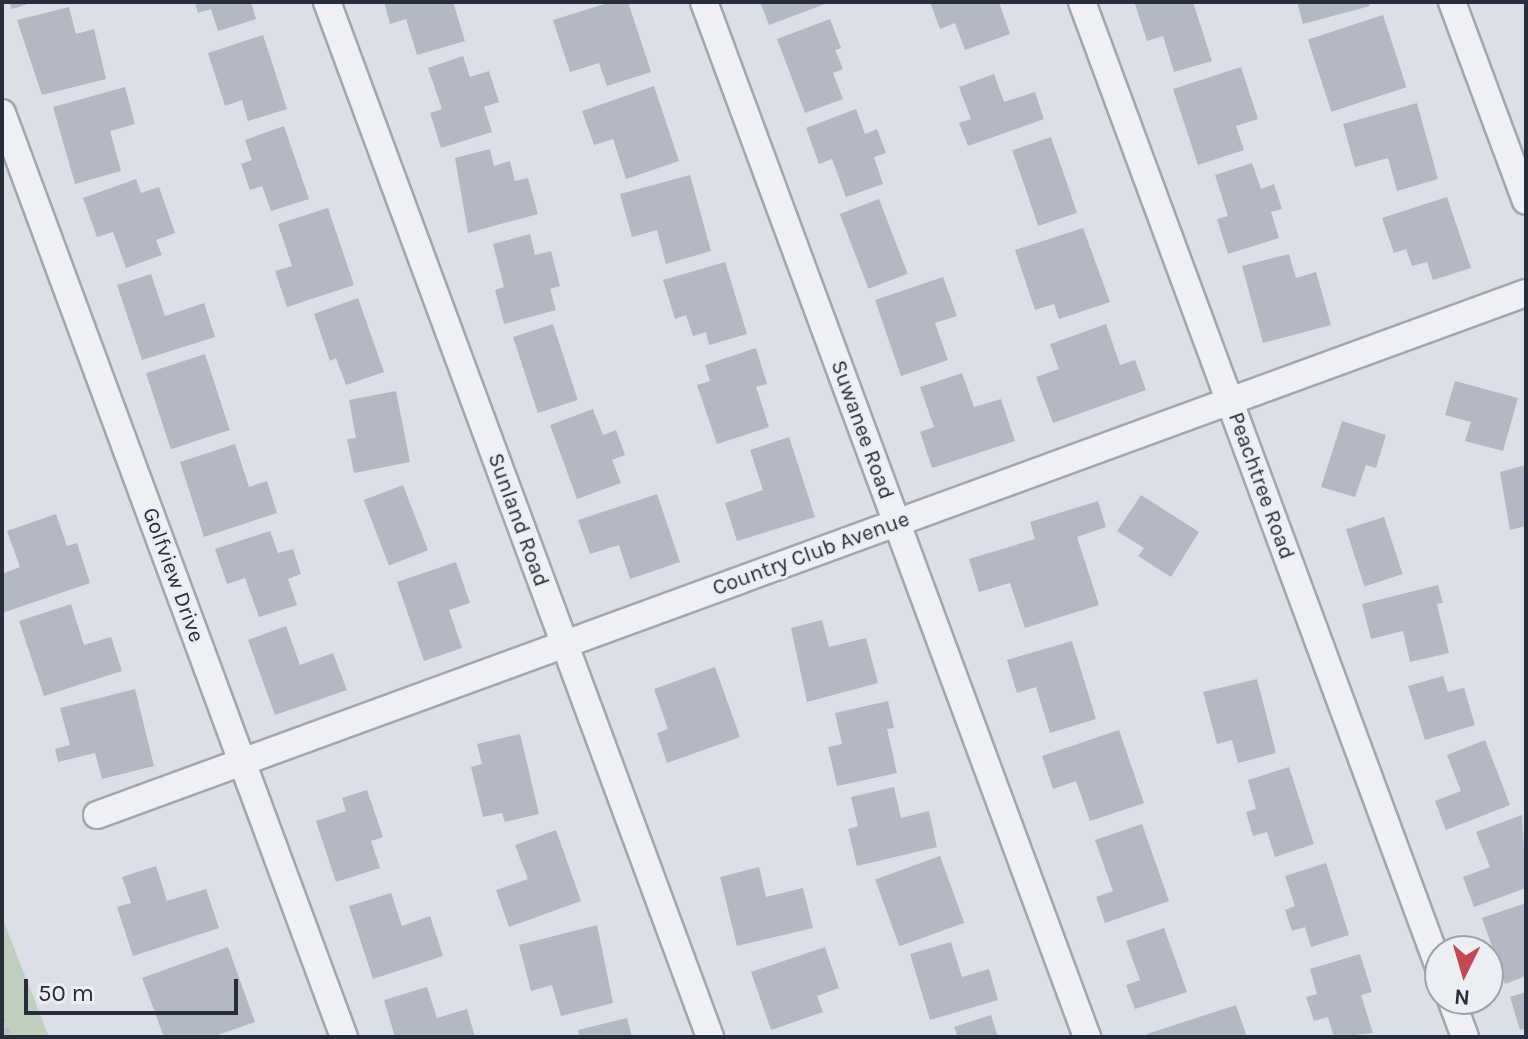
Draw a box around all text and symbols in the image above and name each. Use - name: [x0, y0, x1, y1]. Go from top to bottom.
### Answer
- street label: Suwanee Road: [825, 357, 899, 503]
- street label: Peachtree Road: [1222, 409, 1300, 563]
- street label: Sunland Road: [482, 450, 554, 590]
- street label: Golfview Drive: [136, 504, 210, 646]
- street label: Country Club Avenue: [709, 506, 913, 602]
- north arrow: [1424, 935, 1504, 1015]
- scale bar: [28, 963, 242, 1013]
- text: 50 m: [38, 979, 94, 1007]
- text: N: [1453, 983, 1471, 1011]

